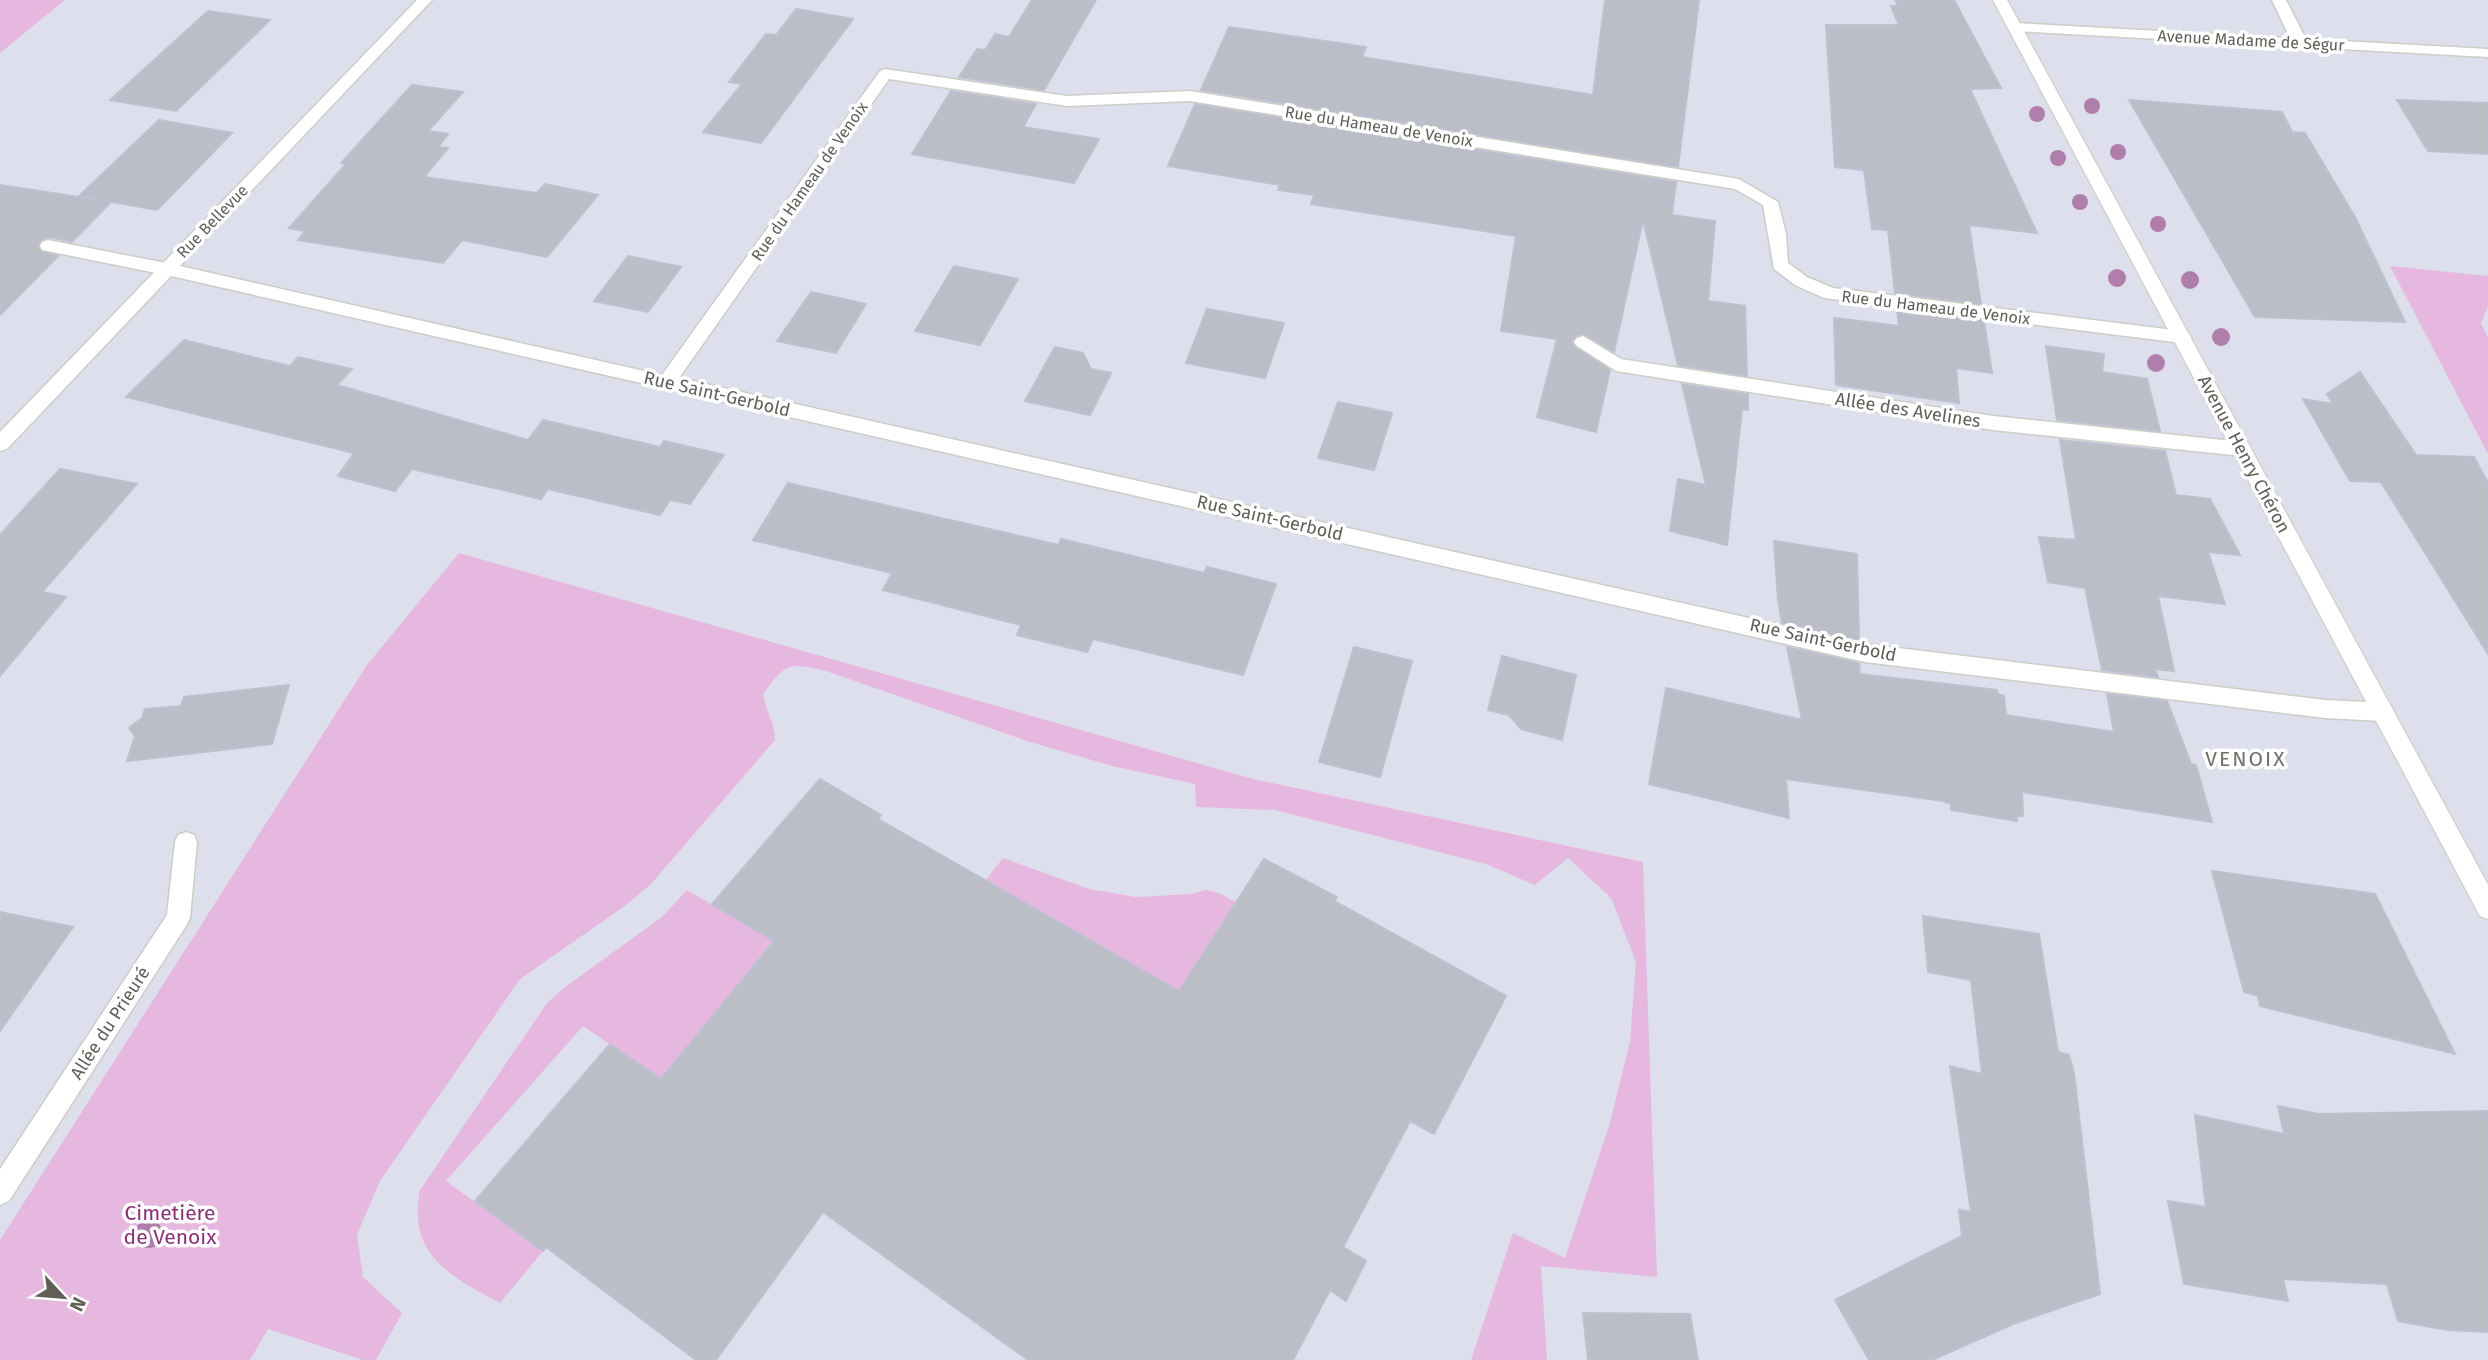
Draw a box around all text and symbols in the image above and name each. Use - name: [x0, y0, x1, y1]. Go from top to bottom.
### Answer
- street label: Avenue Madame de Ségur: [2157, 26, 2346, 55]
- street label: Rue du Hameau de Venoix: [747, 98, 872, 265]
- street label: Rue du Hameau de Venoix: [1284, 102, 1474, 151]
- street label: Rue Bellevue: [173, 181, 252, 262]
- street label: Rue du Hameau de Venoix: [1841, 286, 2032, 329]
- street label: Rue Saint-Gerbold: [642, 366, 792, 422]
- street label: Avenue Henry Chéron: [2193, 371, 2295, 537]
- street label: Allée des Avelines: [1834, 388, 1982, 432]
- street label: Rue Saint-Gerbold: [1195, 490, 1345, 546]
- street label: Rue Saint-Gerbold: [1748, 614, 1898, 666]
- district label: VENOIX: [2205, 746, 2287, 772]
- street label: Allée du Prieuré: [65, 963, 155, 1083]
- park label: Cimetière de Venoix: [124, 1200, 217, 1250]
- north arrow: [28, 1262, 98, 1332]
- text: N: [65, 1294, 91, 1315]

